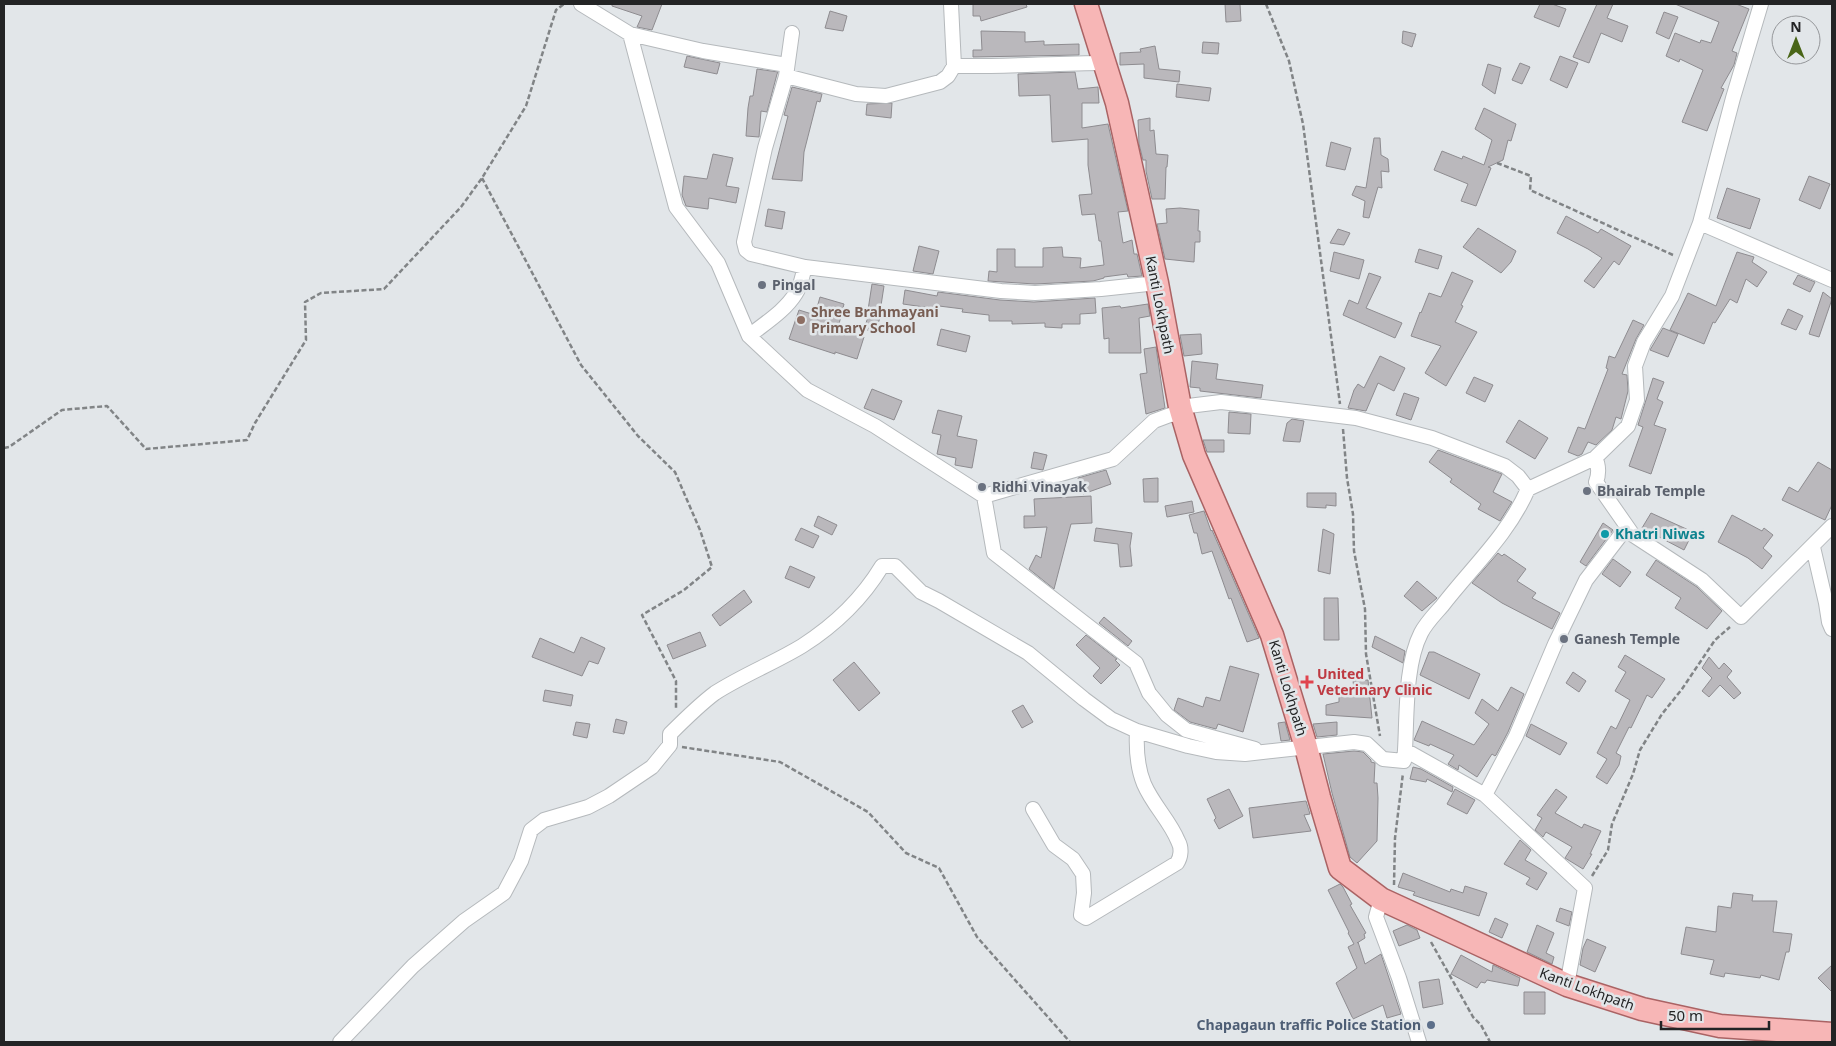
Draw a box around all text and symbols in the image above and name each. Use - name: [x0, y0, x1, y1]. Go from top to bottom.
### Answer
- north arrow: [1771, 15, 1821, 65]
- text: N: [1790, 17, 1802, 36]
- street label: Kanti Lokhpath: [1142, 254, 1179, 356]
- place label: Pingal: [772, 275, 815, 294]
- marker: Pingal: [756, 279, 768, 291]
- place label: Shree Brahmayani Primary School: [811, 302, 939, 337]
- marker: Shree Brahmayani Primary School: [795, 314, 807, 326]
- place label: Ridhi Vinayak: [992, 477, 1087, 496]
- marker: Ridhi Vinayak: [976, 481, 988, 493]
- place label: Bhairab Temple: [1597, 481, 1705, 500]
- marker: Bhairab Temple: [1581, 485, 1593, 497]
- place label: Khatri Niwas: [1615, 524, 1705, 543]
- marker: Khatri Niwas: [1599, 528, 1611, 540]
- place label: Ganesh Temple: [1574, 629, 1680, 648]
- marker: Ganesh Temple: [1558, 633, 1570, 645]
- street label: Kanti Lokhpath: [1265, 637, 1312, 738]
- place label: United Veterinary Clinic: [1317, 664, 1432, 699]
- marker: United Veterinary Clinic: [1301, 676, 1313, 688]
- street label: Kanti Lokhpath: [1537, 963, 1637, 1014]
- scale bar: [1661, 998, 1768, 1030]
- text: 50 m: [1668, 1005, 1703, 1025]
- place label: Chapagaun traffic Police Station: [1197, 1015, 1421, 1034]
- marker: Chapagaun traffic Police Station: [1425, 1019, 1437, 1031]

